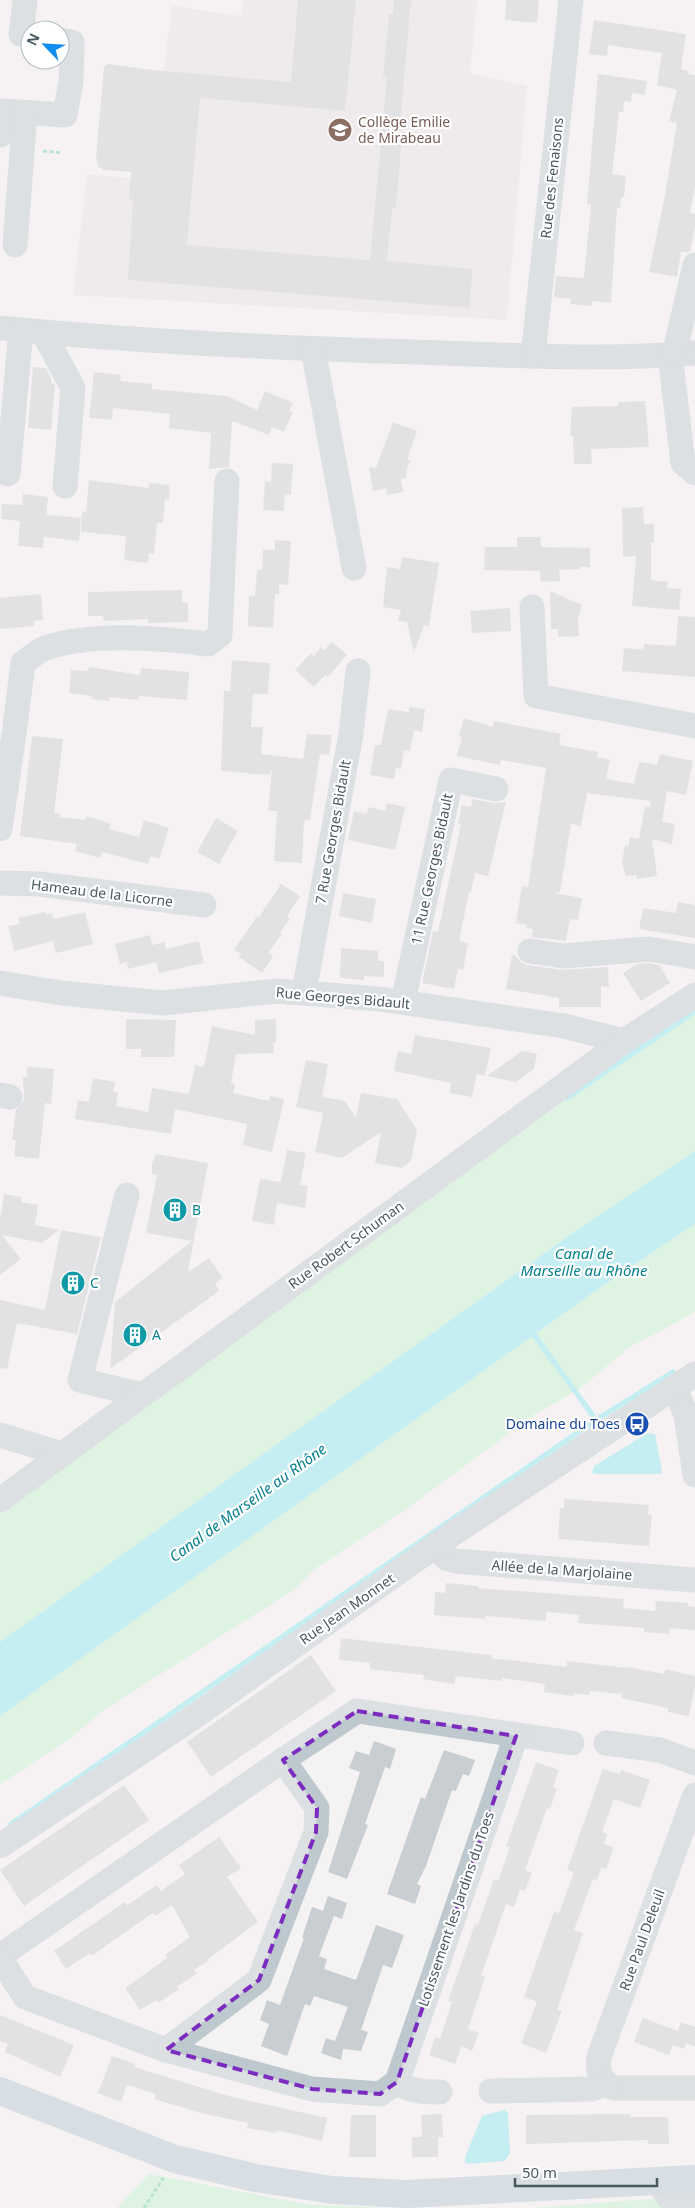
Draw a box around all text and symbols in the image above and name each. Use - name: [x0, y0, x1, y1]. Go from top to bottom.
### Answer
- north arrow: [20, 20, 70, 70]
- text: N: [22, 30, 44, 48]
- place label: Collège Emilie de Mirabeau: [358, 112, 450, 147]
- street label: Rue des Fenaisons: [536, 116, 567, 239]
- school or university icon: Collège Emilie de Mirabeau: [327, 117, 353, 143]
- street label: 7 Rue Georges Bidault: [310, 758, 355, 905]
- street label: 11 Rue Georges Bidault: [406, 792, 457, 946]
- street label: Hameau de la Licorne: [30, 874, 174, 911]
- street label: Rue Georges Bidault: [275, 982, 411, 1013]
- street label: Rue Robert Schuman: [284, 1196, 407, 1293]
- building icon: B: [162, 1197, 188, 1223]
- place label: B: [192, 1200, 201, 1219]
- water label: Canal de Marseille au Rhône: [520, 1243, 648, 1280]
- building icon: C: [60, 1270, 86, 1296]
- place label: C: [90, 1273, 99, 1292]
- building icon: A: [122, 1322, 148, 1348]
- place label: A: [152, 1325, 161, 1344]
- bus stop icon: Domaine du Toes: [624, 1411, 650, 1437]
- place label: Domaine du Toes: [506, 1414, 620, 1433]
- water label: Canal de Marseille au Rhône: [165, 1438, 330, 1566]
- street label: Allée de la Marjolaine: [491, 1555, 633, 1584]
- street label: Rue Jean Monnet: [295, 1569, 398, 1649]
- street label: Lotissement les Jardins du Toes: [413, 1808, 498, 2009]
- street label: Rue Paul Deleuil: [614, 1886, 669, 1993]
- scale bar: [515, 2156, 658, 2188]
- text: 50 m: [522, 2162, 557, 2182]

